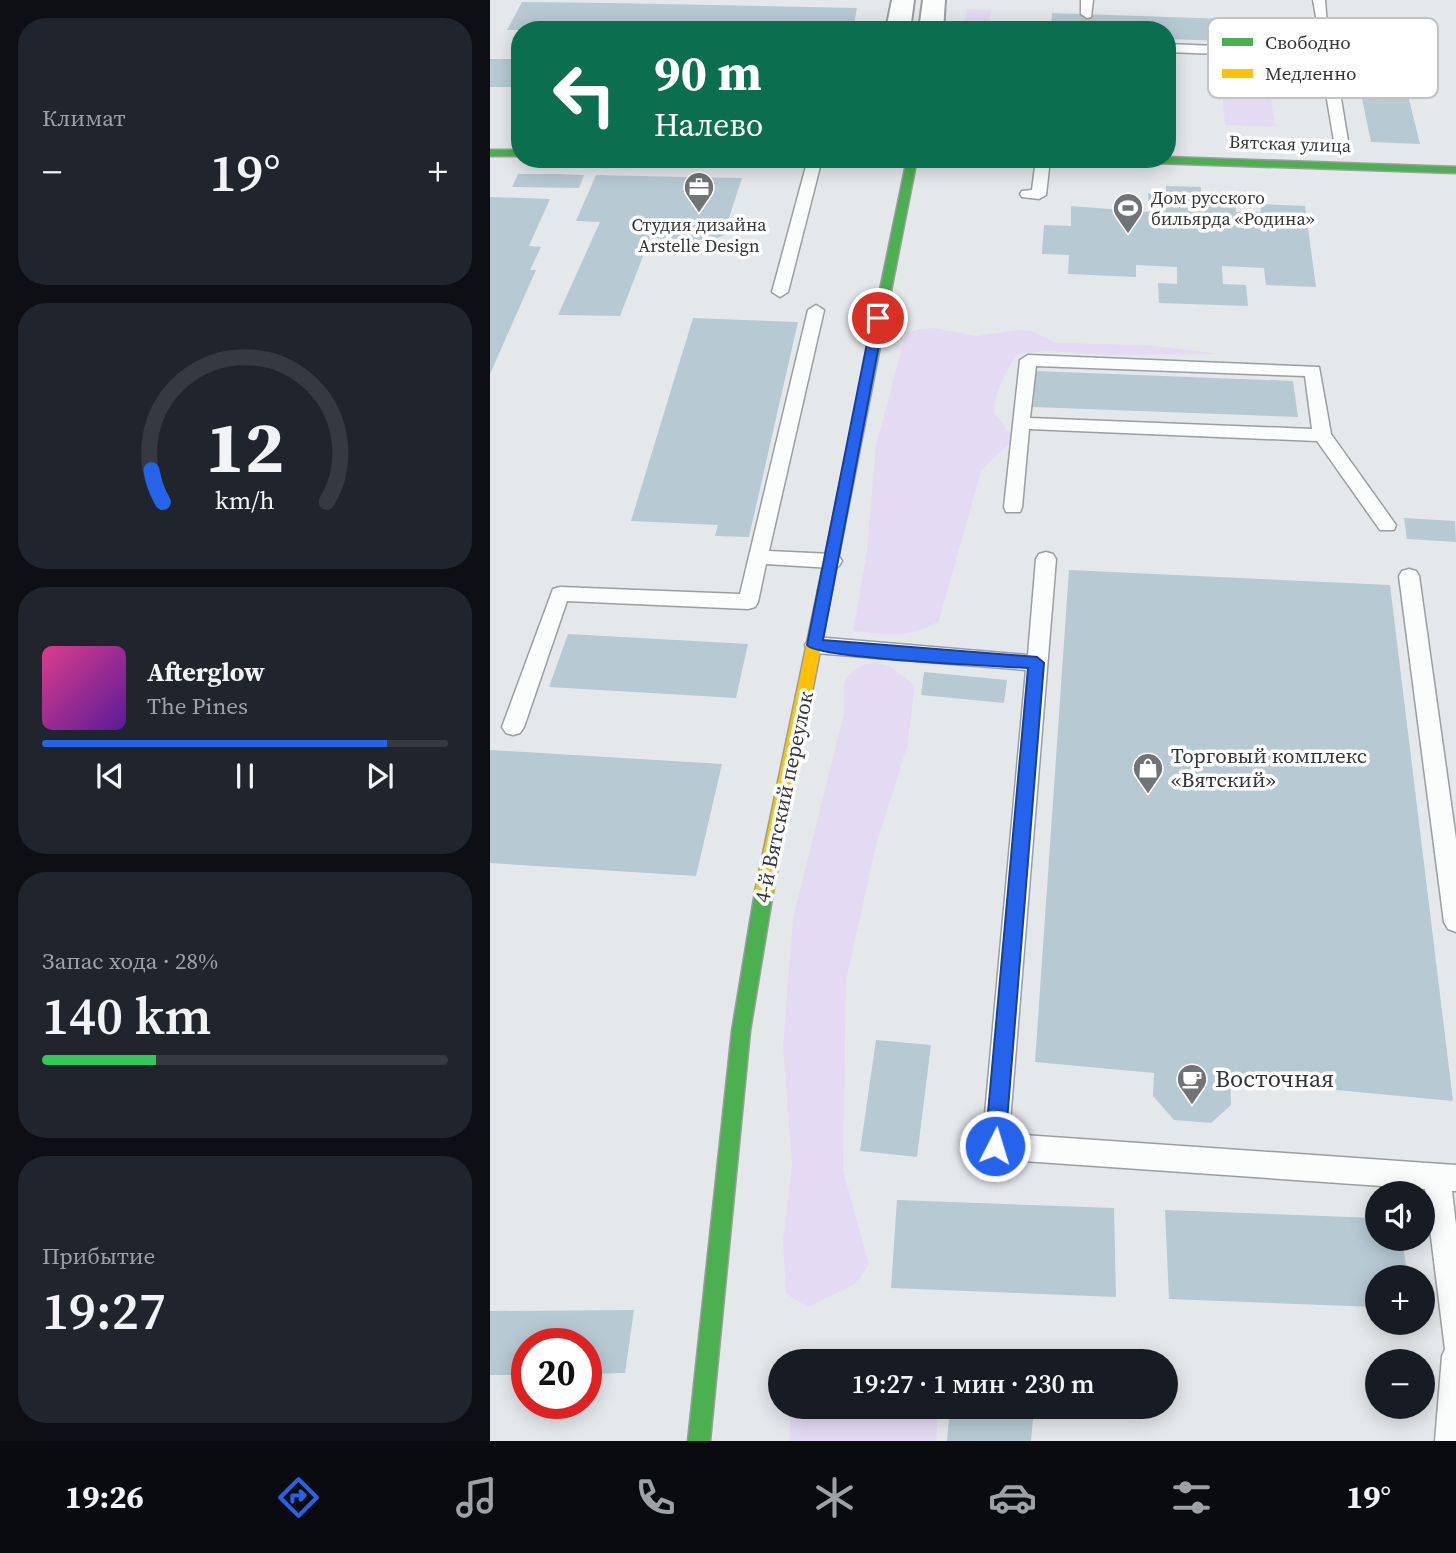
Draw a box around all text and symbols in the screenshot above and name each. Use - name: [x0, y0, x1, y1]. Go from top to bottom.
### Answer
- legend: [1208, 18, 1438, 98]
- text: Свободно: [1265, 29, 1351, 55]
- text: 90 m: [654, 39, 762, 106]
- icon: left: [539, 49, 630, 140]
- text: Медленно: [1265, 60, 1356, 86]
- text: Климат: [42, 102, 126, 134]
- text: Налево: [654, 103, 763, 147]
- street label: Вятская улица: [1228, 129, 1352, 158]
- text: 19°: [209, 137, 281, 208]
- text: −: [42, 146, 62, 198]
- text: +: [428, 146, 448, 198]
- office icon: Студия дизайна Arstelle Design: [682, 170, 716, 214]
- place label: Дом русского бильярда «Родина»: [1151, 185, 1315, 231]
- sports icon: Дом русского бильярда «Родина»: [1111, 191, 1145, 235]
- place label: Студия дизайна Arstelle Design: [632, 212, 767, 258]
- pin: [848, 288, 908, 348]
- icon: arrive: [859, 299, 897, 337]
- text: 12: [206, 397, 284, 496]
- text: km/h: [215, 483, 275, 517]
- text: Afterglow: [147, 654, 265, 690]
- street label: 4-й Вятский переулок: [747, 688, 820, 905]
- text: The Pines: [147, 690, 248, 722]
- place label: Торговый комплекс «Вятский»: [1171, 741, 1367, 794]
- shop icon: Торговый комплекс «Вятский»: [1131, 751, 1165, 795]
- icon: previous: [91, 757, 129, 795]
- icon: pause: [226, 757, 264, 795]
- icon: next: [361, 757, 399, 795]
- text: Запас хода · 28%: [42, 945, 218, 977]
- text: 140 km: [42, 980, 211, 1051]
- cafe icon: Восточная: [1175, 1062, 1209, 1106]
- place label: Восточная: [1215, 1062, 1334, 1095]
- position arrow: [958, 1109, 1032, 1183]
- map controls: [1365, 1181, 1435, 1419]
- button: sound: [1365, 1181, 1435, 1251]
- text: Прибытие: [42, 1240, 155, 1272]
- button: +: [1365, 1265, 1435, 1335]
- text: 19:27: [42, 1275, 166, 1346]
- speed limit sign: 20: [511, 1328, 602, 1419]
- button: −: [1365, 1349, 1435, 1419]
- text: 19:27 · 1 мин · 230 m: [852, 1366, 1094, 1402]
- icon: directions: [274, 1473, 323, 1522]
- icon: music: [452, 1473, 501, 1522]
- icon: phone: [631, 1473, 680, 1522]
- icon: climate: [810, 1473, 859, 1522]
- icon: car: [988, 1473, 1037, 1522]
- icon: filters: [1167, 1473, 1216, 1522]
- text: 19:26: [65, 1475, 144, 1519]
- text: 19°: [1346, 1475, 1391, 1519]

